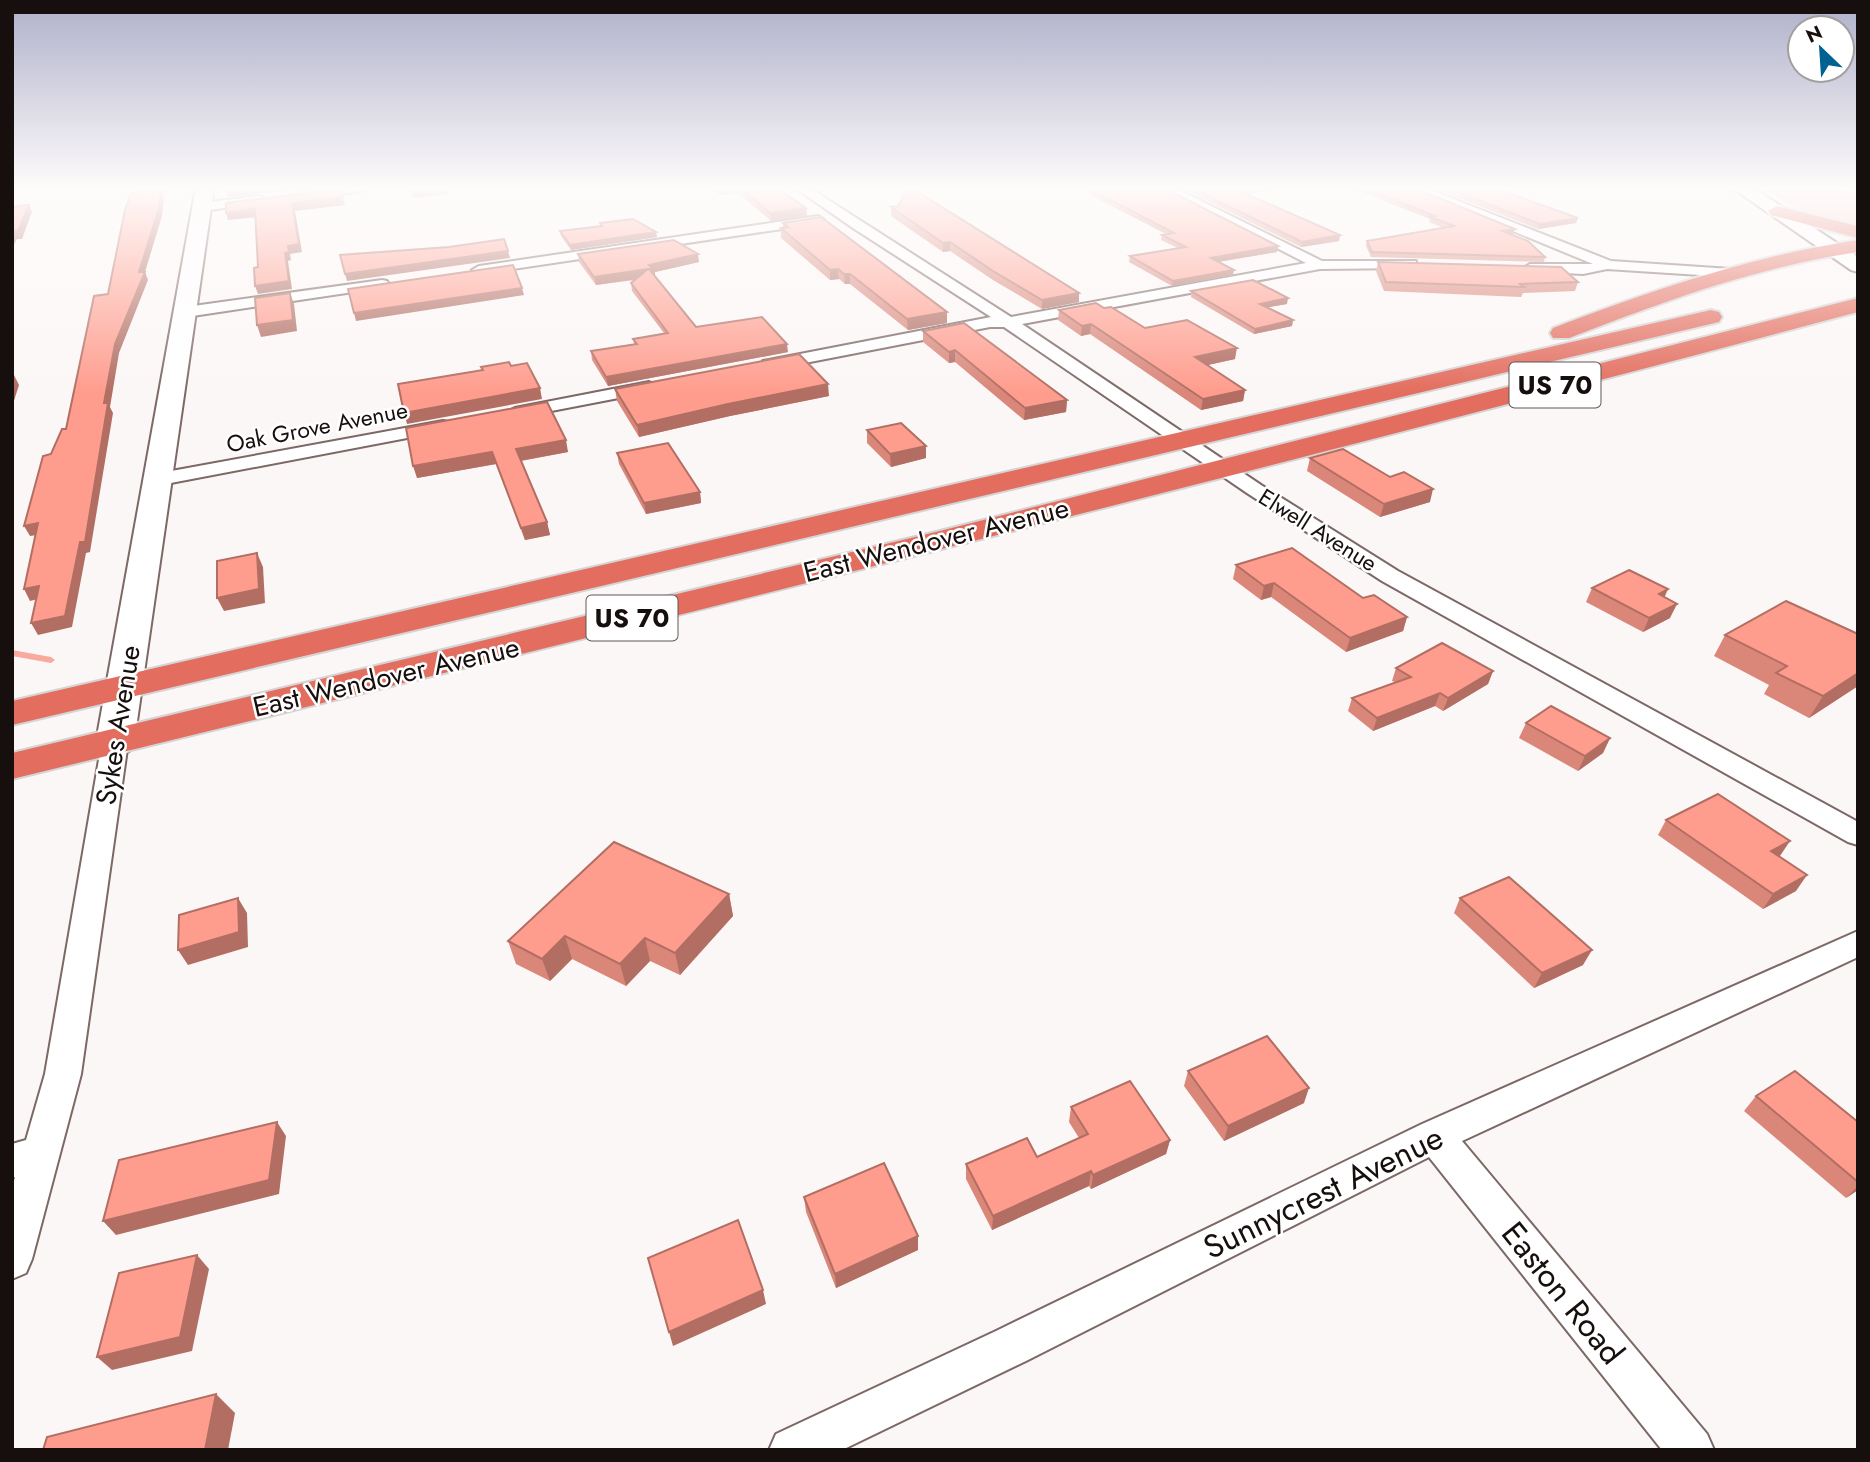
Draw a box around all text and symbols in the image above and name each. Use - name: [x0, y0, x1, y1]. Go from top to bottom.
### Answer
- north arrow: [1786, 14, 1856, 84]
- text: N: [1801, 19, 1827, 49]
- road number: US 70: [1510, 362, 1600, 408]
- street label: Oak Grove Avenue: [223, 393, 411, 461]
- street label: Elwell Avenue: [1252, 480, 1384, 580]
- street label: East Wendover Avenue: [799, 487, 1073, 593]
- road number: US 70: [586, 596, 678, 640]
- street label: East Wendover Avenue: [249, 626, 523, 728]
- street label: Sykes Avenue: [85, 642, 151, 808]
- street label: Sunnycrest Avenue: [1195, 1114, 1451, 1270]
- street label: Easton Road: [1491, 1212, 1635, 1374]

